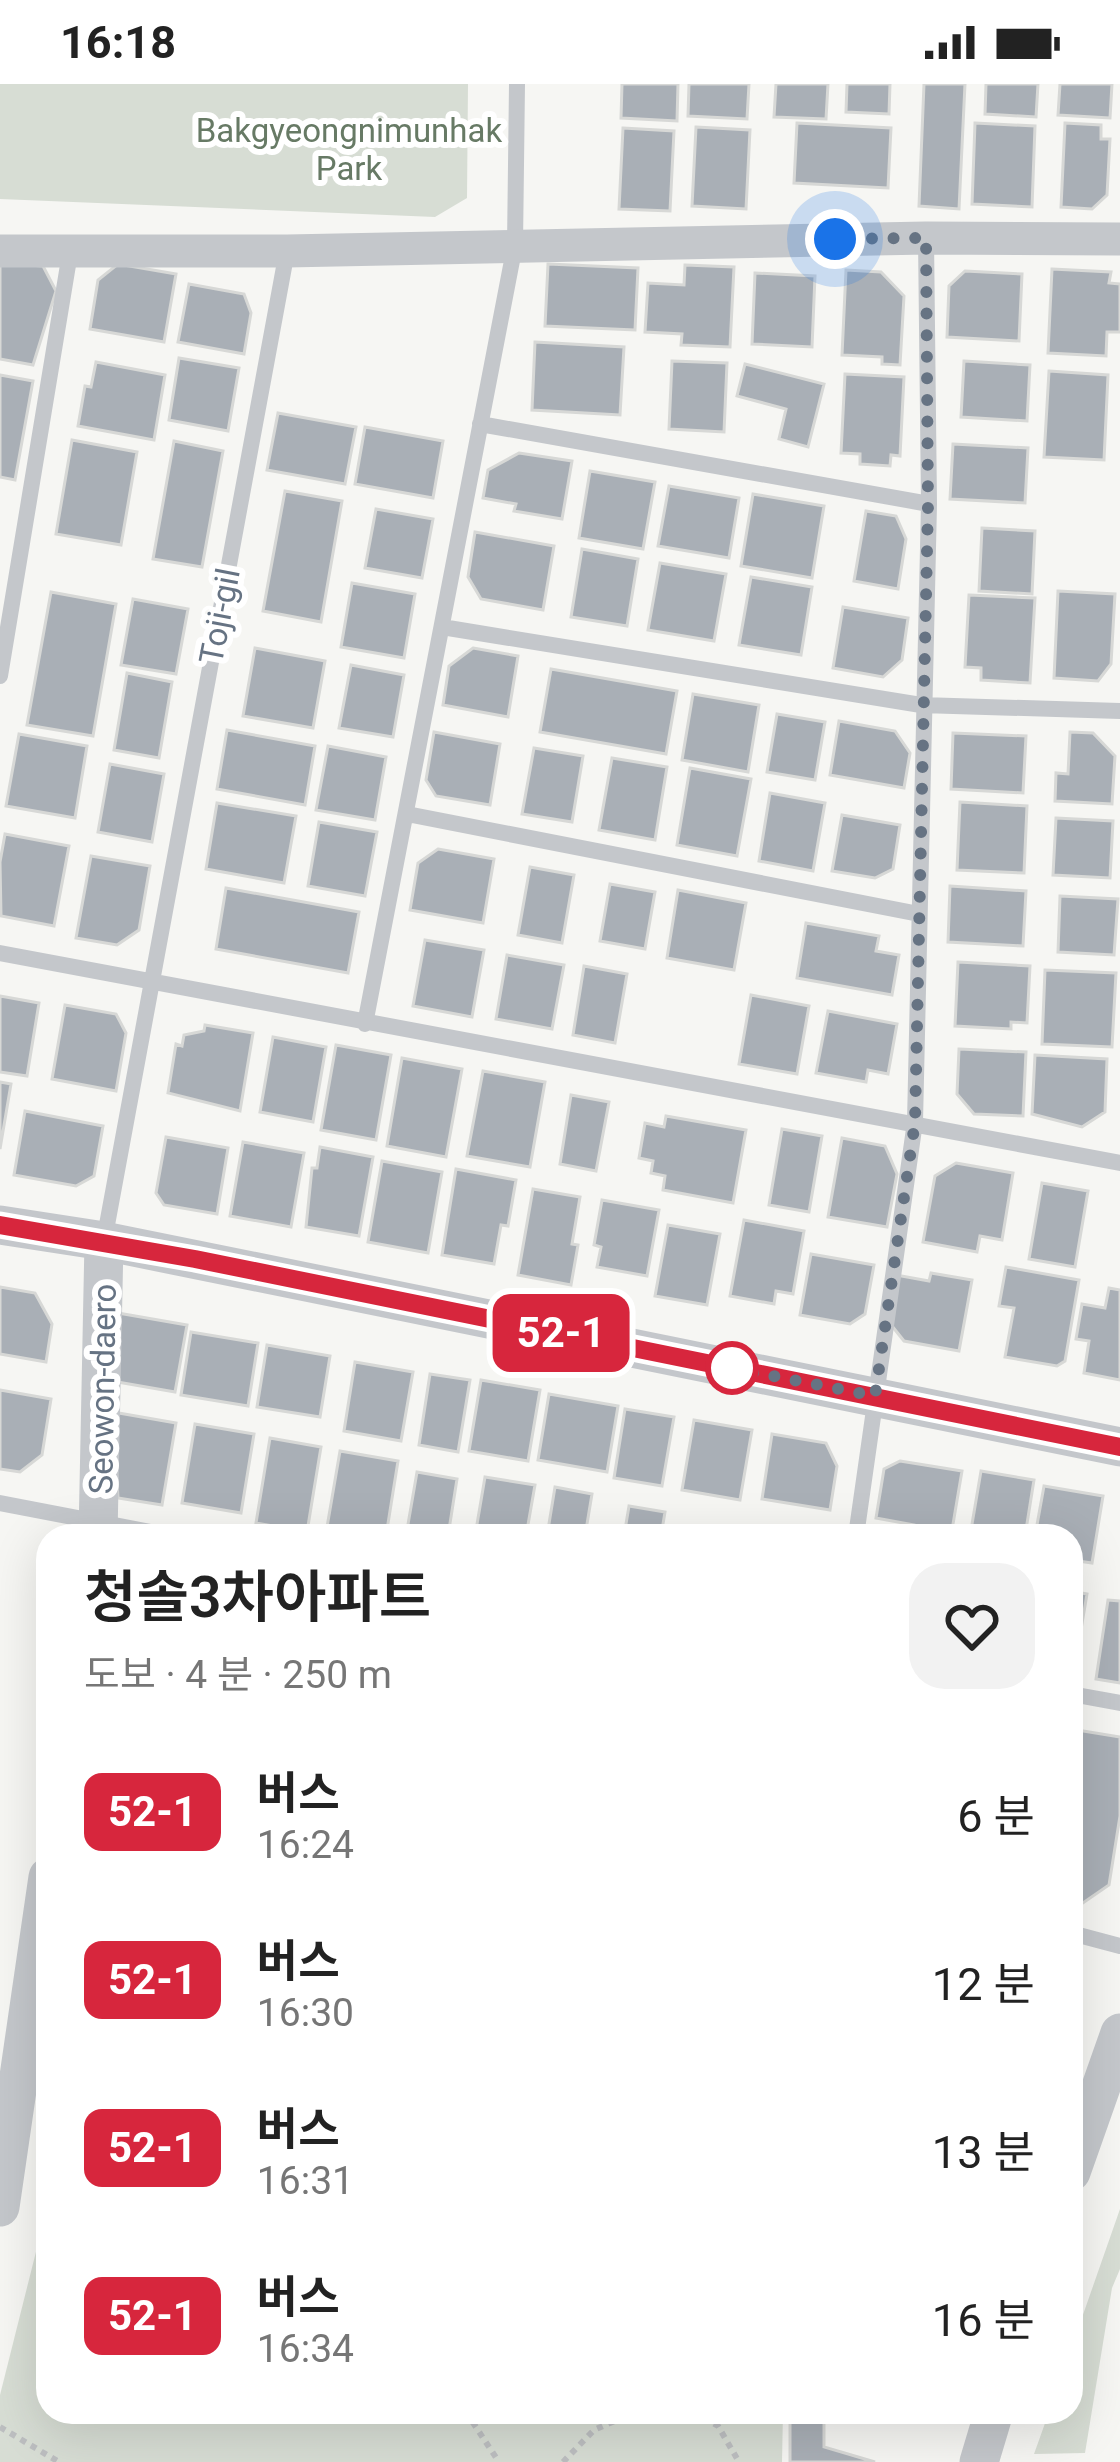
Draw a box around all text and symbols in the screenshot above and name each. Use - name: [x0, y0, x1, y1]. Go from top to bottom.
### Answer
- text: 16:18: [60, 16, 176, 69]
- park label: Bakgyeongnimunhak Park: [196, 111, 502, 188]
- your location: [805, 209, 865, 269]
- street label: Toji-gil: [191, 565, 248, 667]
- street label: Seowon-daero: [81, 1283, 124, 1495]
- line badge: 52-1: [477, 1294, 645, 1372]
- text: 52-1: [517, 1308, 605, 1357]
- unlabelled marker: [707, 1343, 757, 1393]
- button: heart: [909, 1563, 1035, 1689]
- text: 청솔3차아파트: [84, 1564, 431, 1631]
- text: 도보 · 4 분 · 250 m: [84, 1652, 392, 1698]
- text: 버스: [257, 1767, 340, 1820]
- text: 52-1: [108, 1787, 197, 1836]
- text: 6 분: [957, 1790, 1035, 1843]
- text: 16:24: [257, 1822, 354, 1868]
- text: 버스: [257, 1935, 340, 1988]
- text: 52-1: [108, 1955, 197, 2004]
- text: 12 분: [932, 1958, 1035, 2011]
- text: 16:30: [257, 1990, 354, 2036]
- text: 버스: [257, 2103, 340, 2156]
- text: 52-1: [108, 2123, 197, 2172]
- text: 13 분: [932, 2126, 1035, 2179]
- text: 16:31: [257, 2158, 354, 2204]
- text: 버스: [257, 2271, 340, 2324]
- text: 52-1: [108, 2291, 197, 2340]
- text: 16 분: [932, 2294, 1035, 2347]
- text: 16:34: [257, 2326, 354, 2372]

